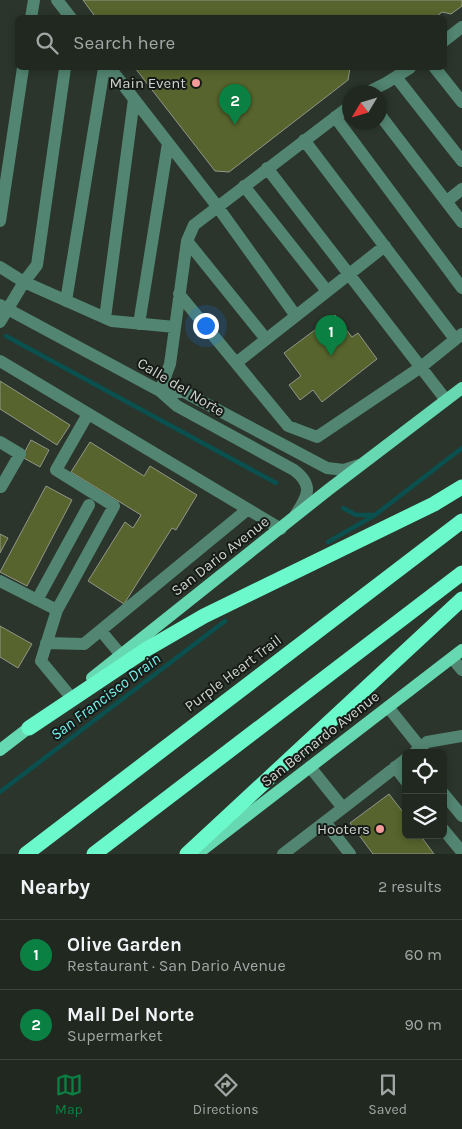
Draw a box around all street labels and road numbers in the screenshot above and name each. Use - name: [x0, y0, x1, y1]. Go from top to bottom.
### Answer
- street label: Calle del Norte: [134, 354, 228, 420]
- street label: San Dario Avenue: [168, 512, 272, 600]
- street label: Purple Heart Trail: [181, 631, 285, 715]
- street label: San Bernardo Avenue: [257, 687, 383, 791]

